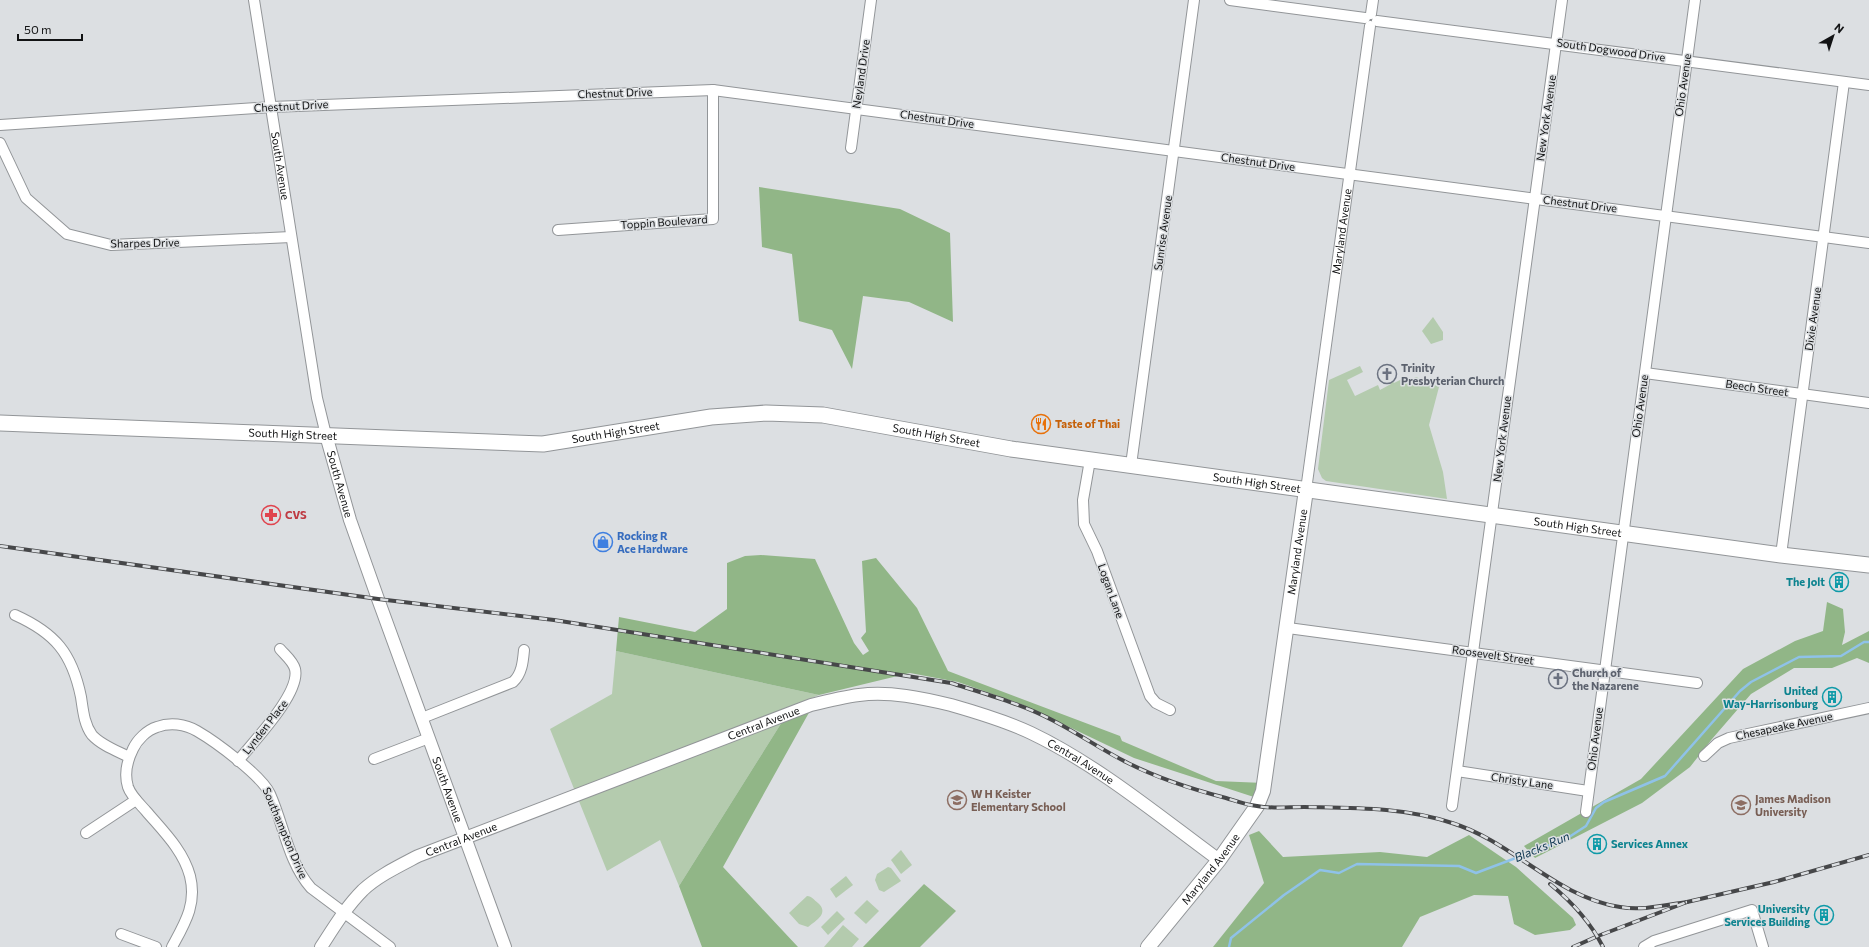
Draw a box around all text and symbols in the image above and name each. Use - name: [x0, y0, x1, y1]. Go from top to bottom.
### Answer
- scale bar: [18, 16, 82, 42]
- north arrow: [1813, 16, 1853, 56]
- text: N: [1832, 20, 1847, 35]
- text: 50 m: [24, 22, 52, 36]
- street label: South Dogwood Drive: [1556, 35, 1666, 64]
- street label: Neyland Drive: [849, 38, 872, 109]
- street label: Ohio Avenue: [1672, 52, 1693, 117]
- street label: New York Avenue: [1533, 74, 1558, 162]
- street label: Chestnut Drive: [577, 85, 653, 100]
- street label: Chestnut Drive: [253, 97, 329, 114]
- street label: Chestnut Drive: [899, 107, 975, 130]
- street label: South Avenue: [269, 131, 293, 201]
- street label: Chestnut Drive: [1220, 150, 1296, 173]
- street label: Maryland Avenue: [1329, 188, 1354, 275]
- street label: Chestnut Drive: [1542, 192, 1618, 215]
- street label: Sunrise Avenue: [1151, 194, 1174, 271]
- street label: Toppin Boulevard: [620, 212, 708, 231]
- street label: Sharpes Drive: [110, 235, 180, 250]
- street label: Dixie Avenue: [1802, 286, 1823, 352]
- place label: Trinity Presbyterian Church: [1401, 361, 1504, 387]
- church icon: Trinity Presbyterian Church: [1376, 363, 1398, 385]
- street label: Ohio Avenue: [1629, 373, 1650, 438]
- street label: Beech Street: [1725, 377, 1790, 398]
- street label: New York Avenue: [1490, 395, 1513, 483]
- restaurant icon: Taste of Thai: [1030, 413, 1052, 435]
- place label: Taste of Thai: [1055, 417, 1120, 430]
- street label: South High Street: [571, 418, 661, 445]
- street label: South High Street: [892, 421, 982, 449]
- street label: South High Street: [248, 426, 338, 442]
- street label: South Avenue: [325, 449, 356, 519]
- street label: South High Street: [1212, 470, 1302, 495]
- pharmacy icon: CVS: [260, 504, 282, 526]
- place label: CVS: [285, 508, 307, 521]
- street label: Maryland Avenue: [1284, 508, 1309, 596]
- street label: South High Street: [1533, 514, 1623, 539]
- place label: Rocking R Ace Hardware: [617, 529, 688, 555]
- shop icon: Rocking R Ace Hardware: [592, 531, 614, 553]
- street label: Logan Lane: [1096, 562, 1127, 620]
- building icon: The Jolt: [1828, 571, 1850, 593]
- place label: The Jolt: [1786, 575, 1825, 589]
- street label: Roosevelt Street: [1451, 642, 1535, 667]
- place label: Church of the Nazarene: [1572, 666, 1639, 692]
- church icon: Church of the Nazarene: [1547, 668, 1569, 690]
- place label: United Way-Harrisonburg: [1723, 684, 1818, 710]
- building icon: United Way-Harrisonburg: [1821, 686, 1843, 708]
- street label: Lynden Place: [239, 697, 290, 756]
- street label: Central Avenue: [726, 703, 801, 742]
- street label: Ohio Avenue: [1584, 706, 1605, 771]
- street label: Chesapeake Avenue: [1734, 709, 1834, 742]
- street label: Central Avenue: [1045, 736, 1117, 787]
- street label: South Avenue: [430, 755, 466, 824]
- street label: Christy Lane: [1490, 770, 1554, 791]
- street label: Southampton Drive: [260, 785, 311, 881]
- place label: W H Keister Elementary School: [971, 787, 1066, 813]
- school or university icon: W H Keister Elementary School: [946, 789, 968, 811]
- place label: James Madison University: [1755, 792, 1831, 818]
- school or university icon: James Madison University: [1730, 794, 1752, 816]
- street label: Central Avenue: [423, 819, 499, 859]
- water label: Blacks Run: [1512, 828, 1572, 864]
- street label: Maryland Avenue: [1178, 831, 1242, 907]
- building icon: Services Annex: [1586, 833, 1608, 855]
- place label: Services Annex: [1611, 837, 1689, 850]
- place label: University Services Building: [1724, 902, 1810, 928]
- building icon: University Services Building: [1813, 904, 1835, 926]

